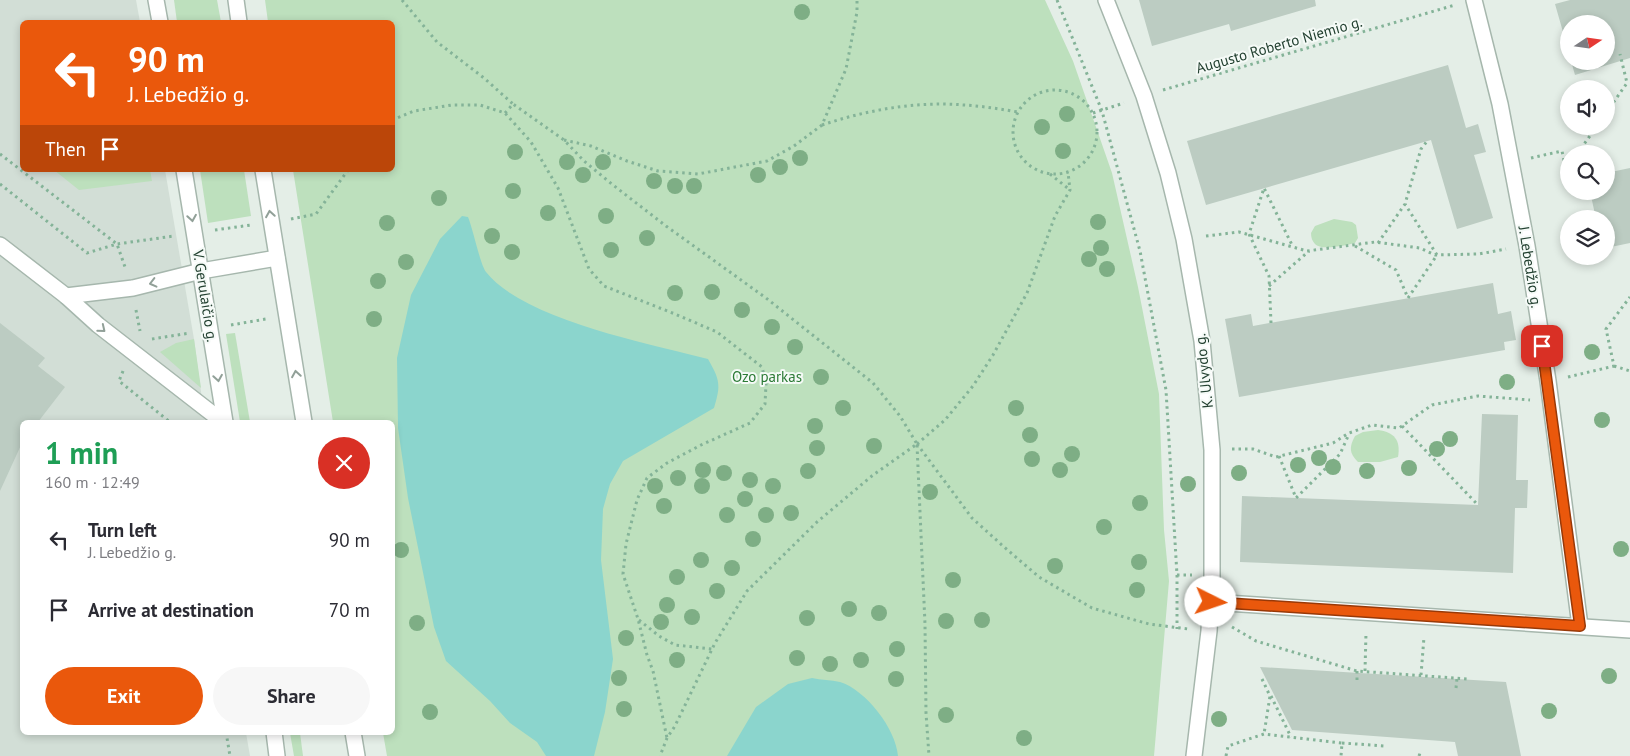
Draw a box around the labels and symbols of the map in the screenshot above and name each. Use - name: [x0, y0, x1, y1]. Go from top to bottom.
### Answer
- street label: Augusto Roberto Niemio g.: [1194, 12, 1364, 77]
- north arrow: [1560, 15, 1615, 70]
- one-way arrow: [266, 210, 276, 218]
- one-way arrow: [186, 214, 196, 223]
- street label: J. Lebedžio g.: [1514, 224, 1546, 309]
- street label: V. Gerulaičio g.: [189, 247, 222, 343]
- one-way arrow: [149, 277, 158, 288]
- one-way arrow: [96, 323, 105, 331]
- pin: [1521, 325, 1563, 367]
- street label: K. Ulvydo g.: [1190, 333, 1217, 409]
- park label: Ozo parkas: [732, 367, 802, 386]
- one-way arrow: [291, 370, 302, 378]
- one-way arrow: [213, 374, 223, 383]
- position arrow: [1184, 575, 1236, 627]

